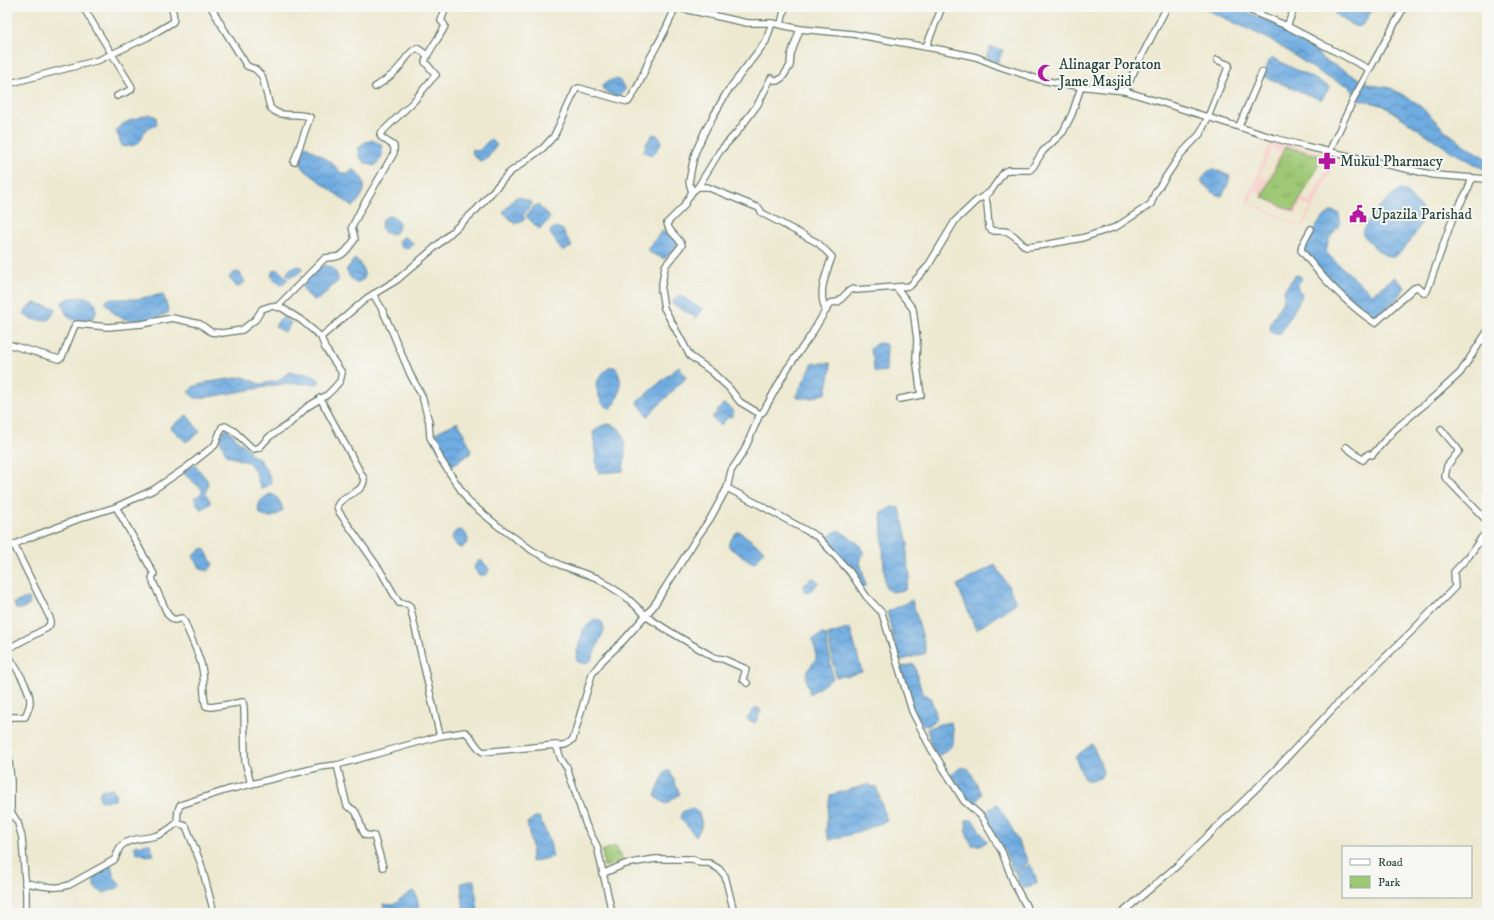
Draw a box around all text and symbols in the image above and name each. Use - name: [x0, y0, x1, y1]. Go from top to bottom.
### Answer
- place label: Alinagar Poraton Jame Masjid: [1057, 55, 1161, 91]
- mosque icon: Alinagar Poraton Jame Masjid: [1036, 63, 1056, 83]
- pharmacy icon: Mukul Pharmacy: [1317, 151, 1337, 171]
- place label: Mukul Pharmacy: [1340, 152, 1444, 171]
- public building icon: Upazila Parishad: [1348, 204, 1368, 224]
- place label: Upazila Parishad: [1371, 205, 1472, 224]
- legend: [1342, 846, 1472, 898]
- text: Road: [1378, 855, 1403, 870]
- text: Park: [1378, 875, 1400, 890]

